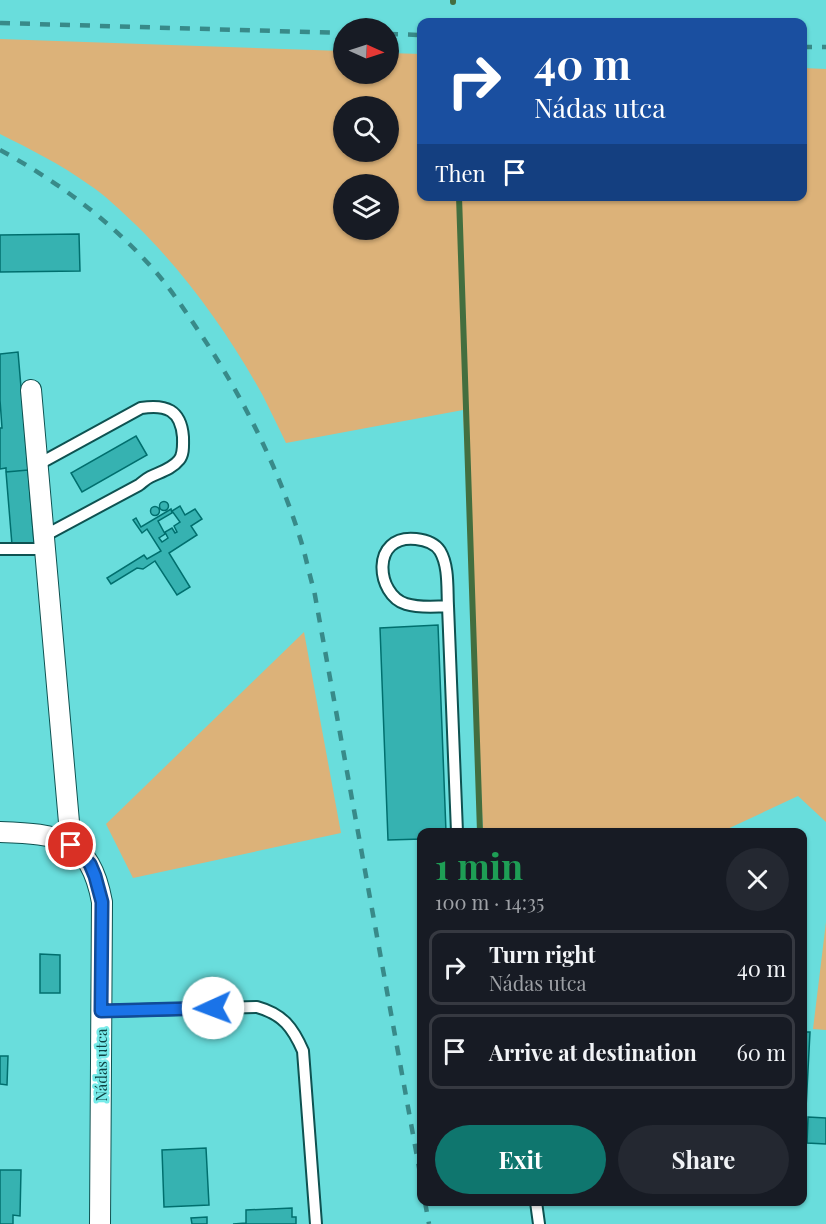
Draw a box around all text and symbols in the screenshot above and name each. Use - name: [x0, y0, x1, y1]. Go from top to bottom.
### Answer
- north arrow: [333, 18, 399, 84]
- map controls: [333, 18, 399, 240]
- text: 40 m: [534, 35, 631, 91]
- icon: right: [435, 42, 513, 120]
- text: Nádas utca: [534, 89, 666, 125]
- button: search: [333, 96, 399, 162]
- icon: arrive: [498, 156, 531, 189]
- text: Then: [435, 158, 486, 188]
- button: layers: [333, 174, 399, 240]
- pin: [45, 819, 96, 870]
- icon: arrive: [54, 828, 87, 861]
- text: 1 min: [435, 841, 523, 889]
- button: close: [726, 848, 789, 911]
- text: 100 m · 14:35: [435, 888, 544, 915]
- text: Turn right: [489, 939, 595, 969]
- icon: right: [438, 951, 471, 984]
- text: 40 m: [737, 953, 786, 983]
- text: Nádas utca: [489, 969, 587, 996]
- position arrow: [181, 976, 245, 1040]
- street label: Nádas utca: [91, 1028, 111, 1102]
- icon: arrive: [438, 1035, 471, 1068]
- text: Arrive at destination: [489, 1037, 697, 1067]
- text: 60 m: [736, 1037, 786, 1067]
- button: Exit: [435, 1125, 606, 1194]
- button: Share: [618, 1125, 789, 1194]

